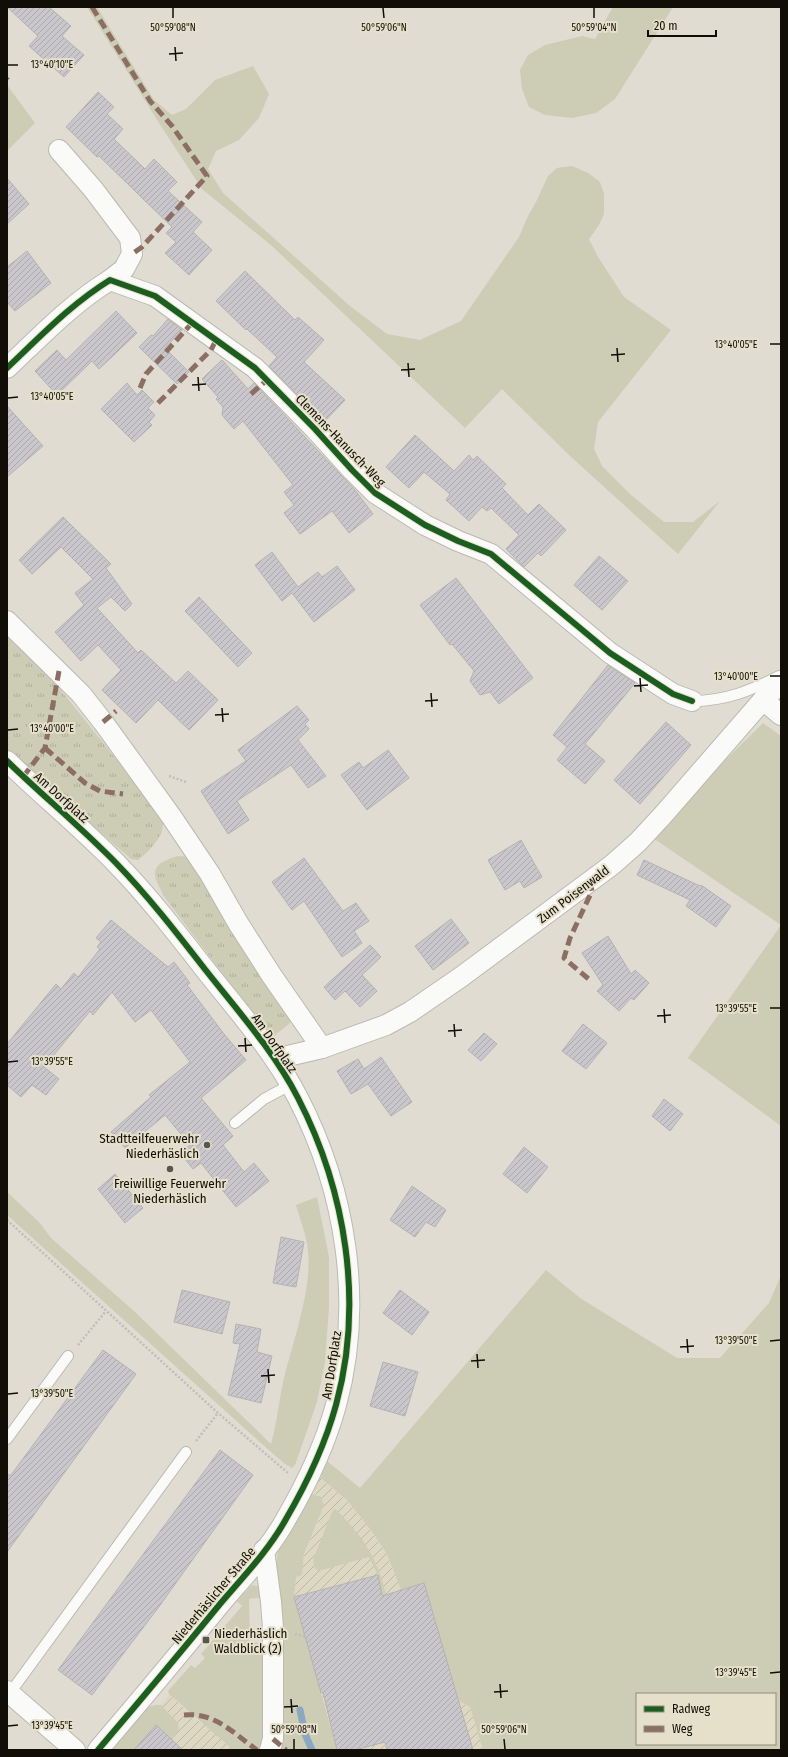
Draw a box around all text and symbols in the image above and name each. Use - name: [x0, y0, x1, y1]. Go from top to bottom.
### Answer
- scale bar: [648, 12, 716, 38]
- text: 20 m: [654, 19, 678, 33]
- text: 50°59'08"N: [150, 22, 196, 34]
- text: 50°59'06"N: [361, 22, 407, 34]
- text: 50°59'04"N: [571, 22, 617, 34]
- text: 13°40'10"E: [31, 59, 74, 71]
- text: 13°40'05"E: [715, 339, 758, 351]
- text: 13°40'05"E: [31, 391, 74, 403]
- street label: Clemens-Hanusch-Weg: [293, 391, 389, 490]
- text: 13°40'00"E: [714, 671, 758, 683]
- text: 13°40'00"E: [30, 723, 74, 735]
- street label: Am Dorfplatz: [31, 769, 92, 826]
- street label: Zum Poisenwald: [534, 863, 612, 926]
- text: 13°39'55"E: [715, 1003, 757, 1015]
- street label: Am Dorfplatz: [249, 1011, 300, 1076]
- text: 13°39'55"E: [31, 1056, 73, 1068]
- place label: Stadtteilfeuerwehr Niederhäslich: [99, 1131, 199, 1161]
- marker: Stadtteilfeuerwehr Niederhäslich: [202, 1140, 212, 1150]
- marker: Freiwillige Feuerwehr Niederhäslich: [165, 1164, 175, 1174]
- place label: Freiwillige Feuerwehr Niederhäslich: [114, 1176, 227, 1206]
- street label: Am Dorfplatz: [319, 1330, 344, 1400]
- text: 13°39'50"E: [715, 1335, 758, 1347]
- text: 13°39'50"E: [31, 1388, 74, 1400]
- street label: Niederhäslicher Straße: [168, 1544, 258, 1647]
- place label: Niederhäslich Waldblick (2): [214, 1626, 287, 1656]
- marker: Niederhäslich Waldblick (2): [201, 1635, 211, 1645]
- text: 13°39'45"E: [715, 1667, 757, 1679]
- legend: [636, 1693, 776, 1745]
- text: Radweg: [672, 1702, 711, 1716]
- text: 13°39'45"E: [31, 1720, 73, 1732]
- text: Weg: [672, 1722, 693, 1736]
- text: 50°59'08"N: [271, 1724, 317, 1736]
- text: 50°59'06"N: [481, 1724, 527, 1736]

